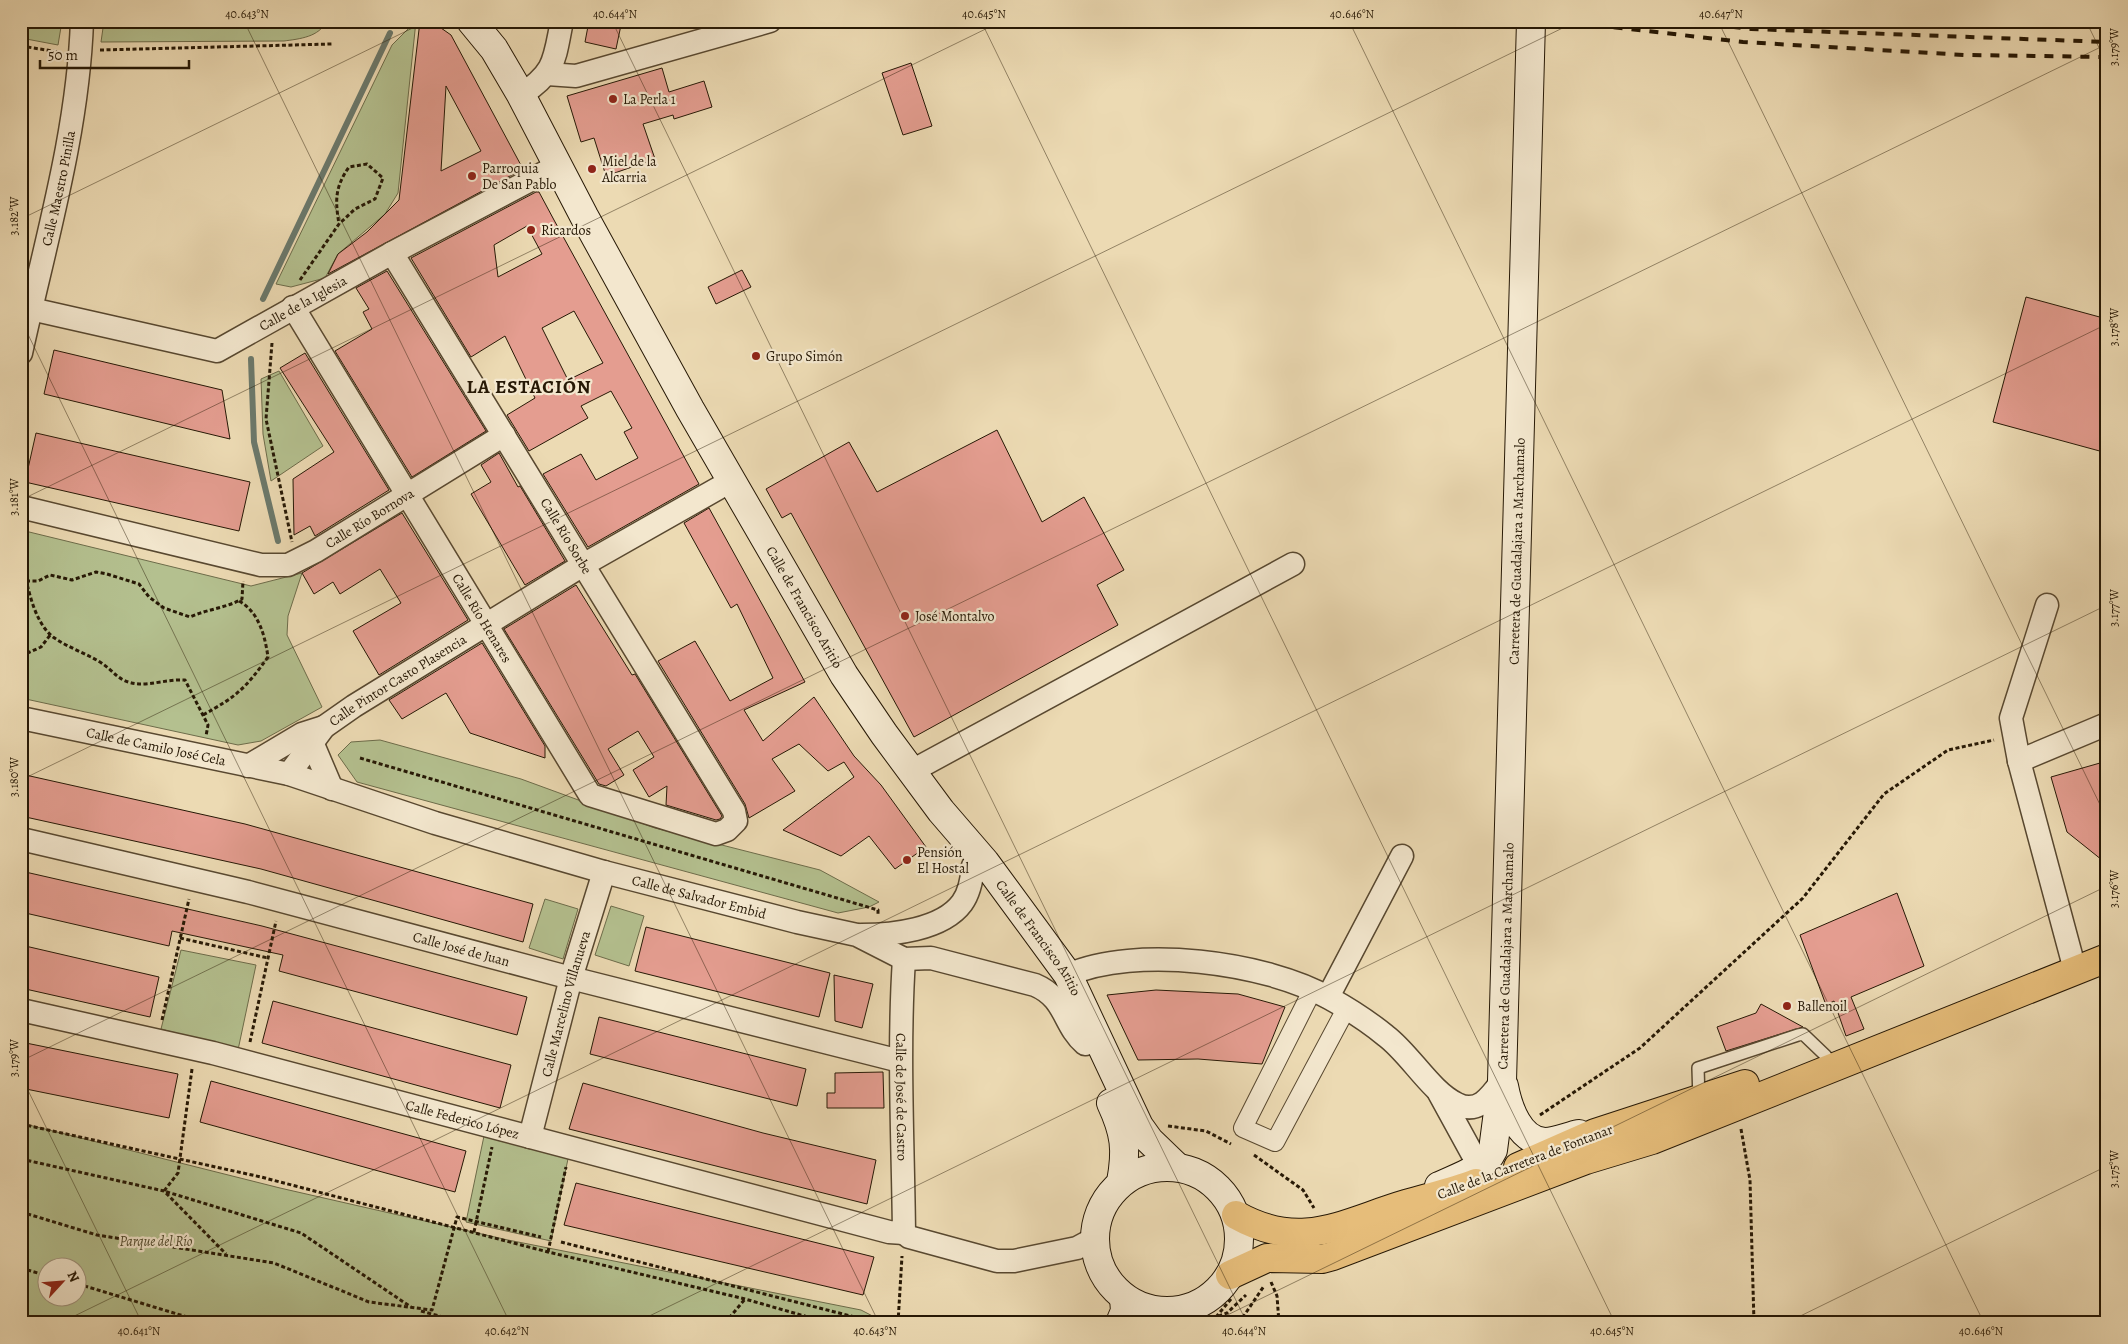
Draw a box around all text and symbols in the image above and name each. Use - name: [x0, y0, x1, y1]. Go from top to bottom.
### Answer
- text: 40.643°N: [225, 6, 269, 22]
- text: 40.644°N: [593, 6, 637, 22]
- text: 40.645°N: [962, 6, 1006, 22]
- text: 40.646°N: [1330, 6, 1374, 22]
- text: 40.647°N: [1699, 6, 1743, 22]
- text: 3.179°W: [2106, 27, 2122, 66]
- scale bar: [40, 38, 189, 70]
- text: 50 m: [48, 45, 78, 65]
- place label: La Perla 1: [623, 90, 676, 109]
- marker: La Perla 1: [607, 93, 619, 105]
- street label: Calle Maestro Pinilla: [37, 129, 80, 248]
- place label: Miel de la Alcarria: [601, 152, 657, 187]
- place label: Parroquia De San Pablo: [482, 159, 556, 194]
- marker: Miel de la Alcarria: [586, 163, 598, 175]
- marker: Parroquia De San Pablo: [466, 170, 478, 182]
- text: 3.182°W: [6, 196, 22, 236]
- place label: Ricardos: [541, 221, 591, 240]
- marker: Ricardos: [525, 224, 537, 236]
- street label: Calle de la Iglesia: [255, 270, 351, 335]
- text: 3.178°W: [2106, 307, 2122, 346]
- place label: Grupo Simón: [766, 347, 843, 366]
- marker: Grupo Simón: [750, 350, 762, 362]
- district label: LA ESTACIÓN: [466, 374, 592, 400]
- street label: Carretera de Guadalajara a Marchamalo: [1504, 437, 1529, 665]
- text: 3.181°W: [6, 477, 22, 516]
- street label: Calle Río Bornova: [322, 483, 418, 553]
- street label: Calle Río Sorbe: [536, 494, 596, 578]
- street label: Calle de Francisco Aritio: [762, 543, 847, 671]
- street label: Calle Río Henares: [448, 570, 517, 666]
- text: 3.177°W: [2106, 588, 2122, 627]
- place label: José Montalvo: [915, 607, 994, 626]
- marker: José Montalvo: [899, 610, 911, 622]
- street label: Calle Pintor Casto Plasencia: [325, 629, 470, 730]
- street label: Calle de Camilo José Cela: [84, 722, 228, 770]
- text: 3.180°W: [6, 756, 22, 797]
- street label: Carretera de Guadalajara a Marchamalo: [1493, 842, 1518, 1070]
- place label: Pensión El Hostal: [917, 843, 969, 878]
- marker: Pensión El Hostal: [901, 854, 913, 866]
- text: 3.176°W: [2106, 869, 2122, 908]
- street label: Calle de Salvador Embid: [630, 870, 769, 923]
- street label: Calle de Francisco Aritio: [992, 876, 1086, 999]
- street label: Calle José de Juan: [411, 927, 512, 971]
- street label: Calle Marcelino Villanueva: [536, 928, 595, 1079]
- place label: Ballenoil: [1797, 997, 1848, 1016]
- marker: Ballenoil: [1781, 1000, 1793, 1012]
- street label: Calle de José de Castro: [892, 1033, 912, 1161]
- text: 3.179°W: [6, 1038, 22, 1077]
- street label: Calle Federico López: [404, 1095, 522, 1143]
- street label: Calle de la Carretera de Fontanar: [1435, 1119, 1616, 1204]
- text: 3.175°W: [2106, 1149, 2122, 1188]
- park label: Parque del Río: [119, 1232, 193, 1251]
- north arrow: [38, 1256, 88, 1306]
- text: N: [62, 1268, 84, 1285]
- text: 40.641°N: [118, 1323, 161, 1339]
- text: 40.642°N: [485, 1323, 530, 1339]
- text: 40.643°N: [853, 1323, 897, 1339]
- text: 40.644°N: [1222, 1323, 1266, 1339]
- text: 40.645°N: [1590, 1323, 1634, 1339]
- text: 40.646°N: [1959, 1323, 2003, 1339]

